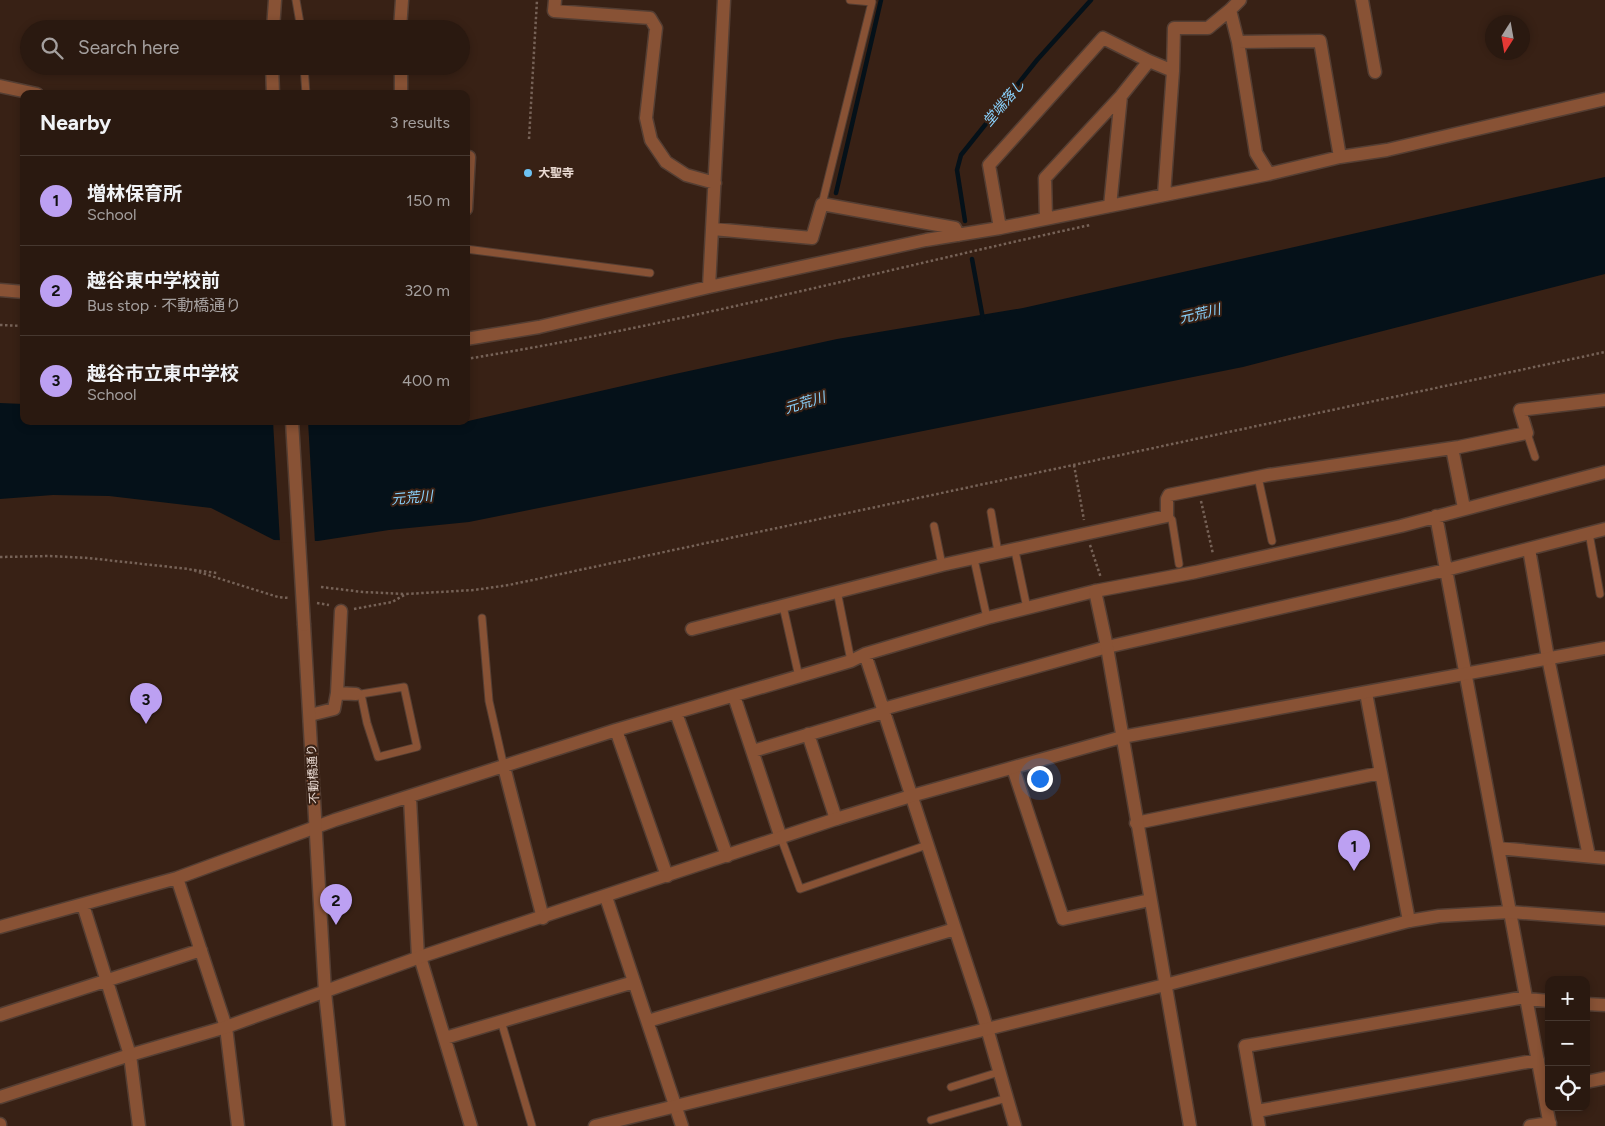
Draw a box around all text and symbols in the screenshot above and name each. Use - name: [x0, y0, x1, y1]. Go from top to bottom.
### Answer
- north arrow: [1485, 15, 1530, 60]
- search box: [20, 20, 470, 75]
- icon: search: [38, 34, 66, 62]
- text: Search here: [78, 36, 180, 59]
- water label: 堂端落し: [979, 76, 1029, 130]
- text: Nearby: [40, 110, 111, 135]
- text: 3 results: [390, 113, 450, 132]
- place label: 大聖寺: [538, 166, 574, 180]
- marker: 大聖寺: [522, 167, 534, 179]
- text: 増林保育所: [87, 182, 182, 205]
- text: 1: [53, 191, 59, 210]
- text: 150 m: [406, 191, 450, 210]
- text: School: [87, 205, 137, 224]
- text: 越谷東中学校前: [87, 269, 220, 292]
- text: 2: [51, 281, 61, 300]
- text: 320 m: [405, 281, 450, 300]
- text: Bus stop · 不動橋通り: [87, 296, 241, 315]
- water label: 元荒川: [1178, 301, 1224, 327]
- text: 越谷市立東中学校: [87, 362, 239, 385]
- text: 3: [52, 371, 60, 390]
- text: 400 m: [402, 371, 450, 390]
- text: School: [87, 385, 137, 404]
- water label: 元荒川: [782, 388, 829, 417]
- water label: 元荒川: [390, 488, 436, 508]
- pin: 3: [130, 683, 162, 724]
- street label: 不動橋通り: [304, 744, 322, 804]
- your location: [1027, 766, 1053, 792]
- pin: 1: [1338, 830, 1370, 871]
- pin: 2: [320, 884, 352, 925]
- map controls: [1545, 976, 1590, 1111]
- button: +: [1545, 976, 1590, 1021]
- button: −: [1545, 1021, 1590, 1066]
- button: locate: [1545, 1066, 1590, 1111]

